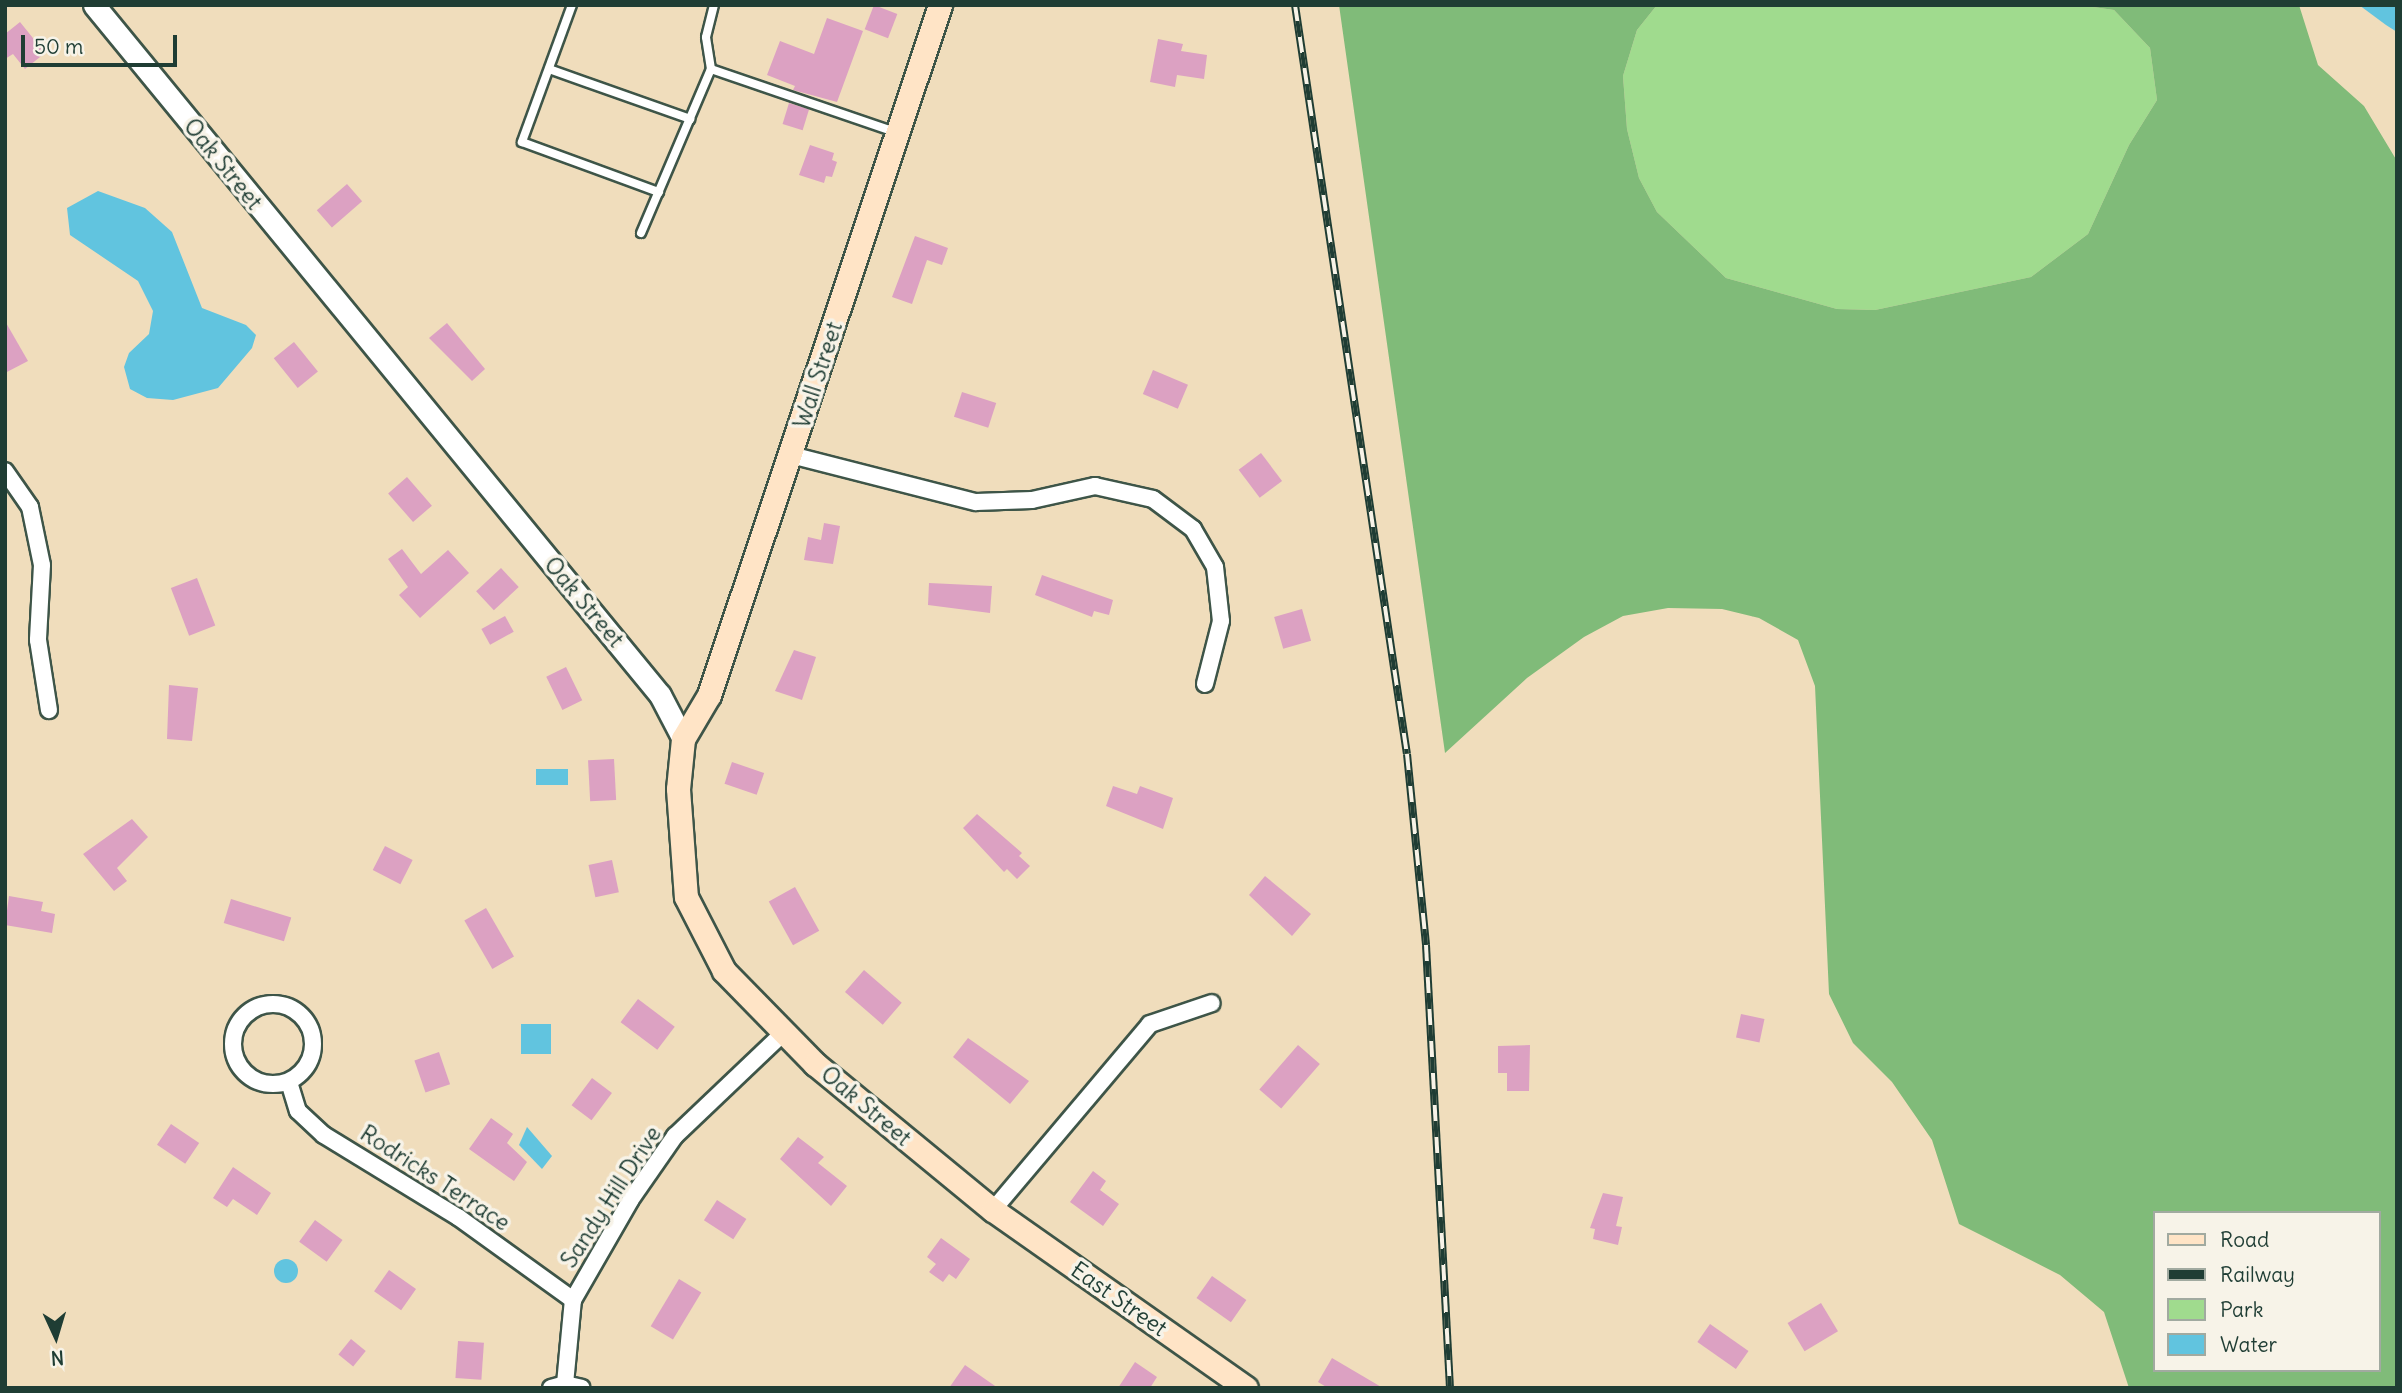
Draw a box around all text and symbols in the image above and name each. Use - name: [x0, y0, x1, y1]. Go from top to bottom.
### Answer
- scale bar: [24, 21, 180, 65]
- text: 50 m: [34, 33, 83, 60]
- street label: Oak Street: [178, 113, 268, 215]
- street label: Wall Street: [788, 318, 848, 432]
- street label: Oak Street: [538, 551, 630, 653]
- street label: Oak Street: [815, 1060, 917, 1152]
- street label: Rodricks Terrace: [355, 1119, 515, 1237]
- street label: Sandy Hill Drive: [555, 1121, 667, 1273]
- legend: [2154, 1211, 2381, 1372]
- text: Road: [2220, 1226, 2269, 1253]
- street label: East Street: [1065, 1256, 1173, 1342]
- text: Railway: [2220, 1261, 2295, 1288]
- text: Park: [2220, 1296, 2263, 1323]
- north arrow: [21, 1302, 91, 1372]
- text: Water: [2220, 1331, 2277, 1358]
- text: N: [50, 1346, 65, 1370]

